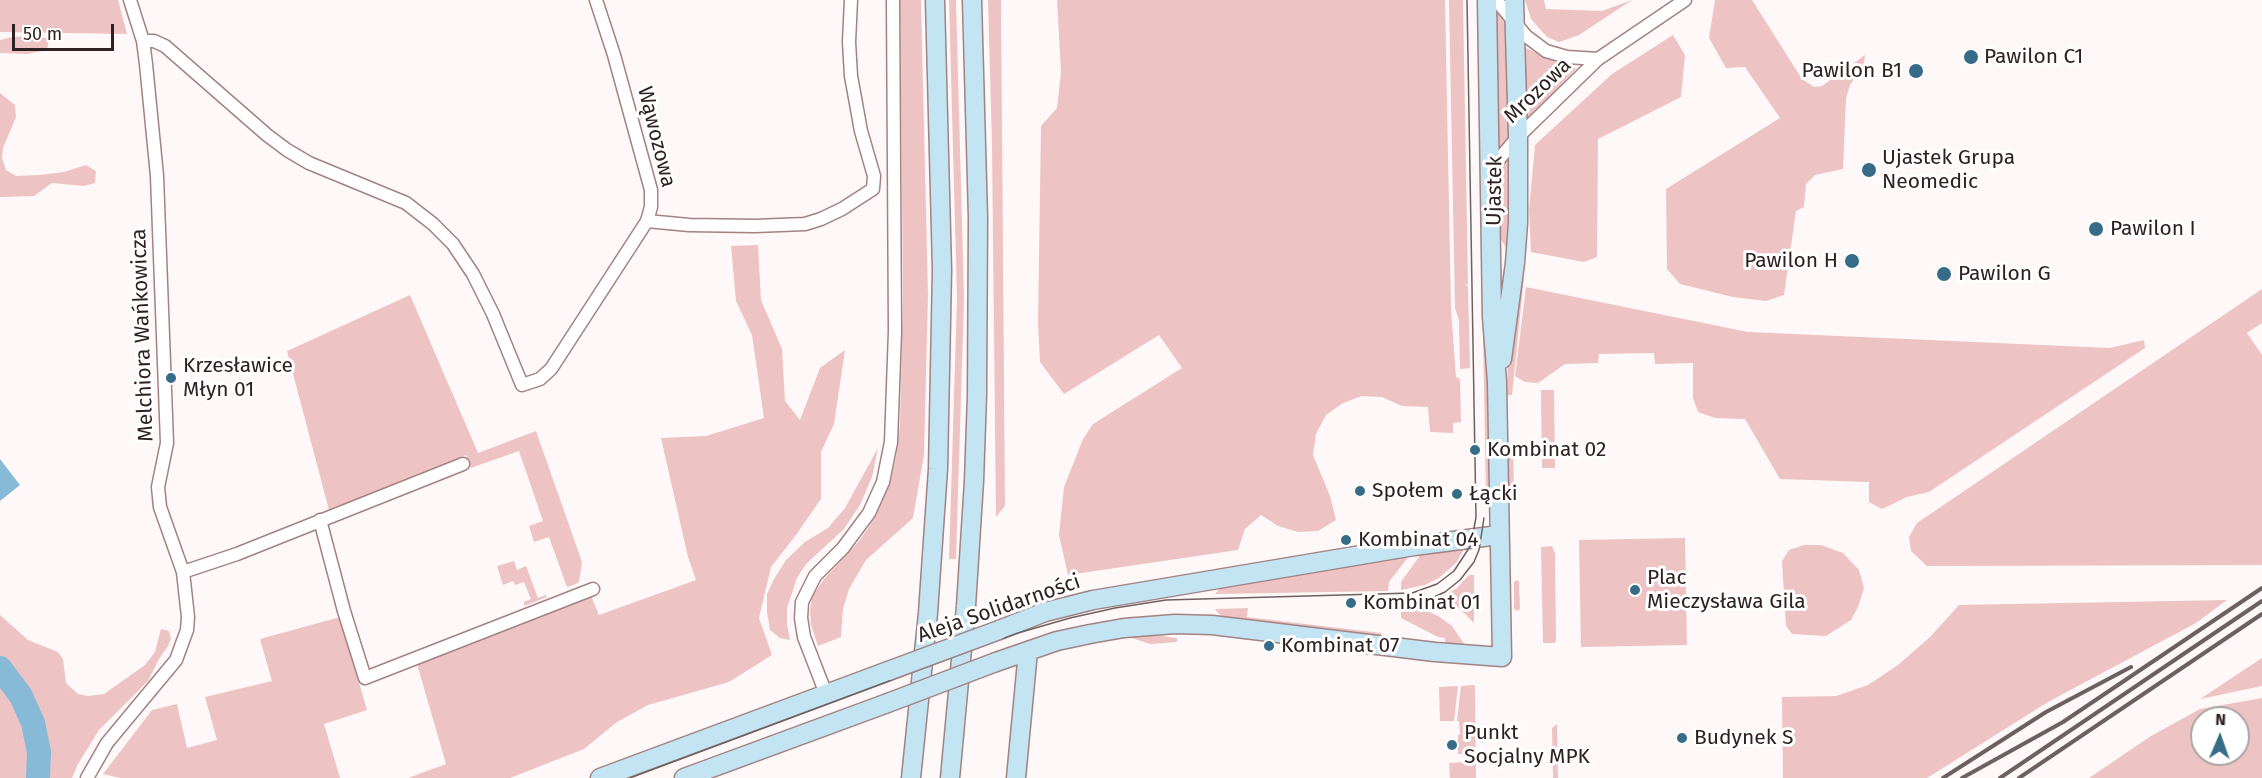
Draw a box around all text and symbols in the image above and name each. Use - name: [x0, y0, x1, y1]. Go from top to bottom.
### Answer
- scale bar: [15, 12, 117, 50]
- text: 50 m: [23, 23, 62, 45]
- place label: Pawilon C1: [1984, 44, 2083, 70]
- marker: Pawilon C1: [1962, 48, 1980, 66]
- street label: Mrozowa: [1499, 53, 1577, 129]
- place label: Pawilon B1: [1801, 58, 1902, 84]
- marker: Pawilon B1: [1907, 62, 1925, 80]
- street label: Wąwozowa: [631, 84, 681, 190]
- place label: Ujastek Grupa Neomedic: [1882, 145, 2015, 195]
- street label: Ujastek: [1482, 156, 1508, 226]
- marker: Ujastek Grupa Neomedic: [1860, 161, 1878, 179]
- place label: Pawilon I: [2110, 216, 2196, 242]
- marker: Pawilon I: [2087, 220, 2105, 238]
- street label: Melchiora Wańkowicza: [127, 228, 159, 442]
- place label: Pawilon H: [1744, 248, 1838, 274]
- marker: Pawilon H: [1843, 252, 1861, 270]
- place label: Pawilon G: [1958, 261, 2051, 287]
- marker: Pawilon G: [1935, 265, 1953, 283]
- place label: Krzesławice Młyn 01: [183, 353, 293, 403]
- marker: Krzesławice Młyn 01: [164, 371, 178, 385]
- place label: Kombinat 02: [1487, 437, 1606, 463]
- marker: Kombinat 02: [1468, 443, 1482, 457]
- place label: Społem: [1372, 478, 1444, 504]
- place label: Łącki: [1469, 481, 1518, 507]
- marker: Społem: [1353, 484, 1367, 498]
- marker: Łącki: [1450, 487, 1464, 501]
- place label: Kombinat 04: [1358, 527, 1478, 553]
- marker: Kombinat 04: [1339, 533, 1353, 547]
- place label: Plac Mieczysława Gila: [1647, 565, 1806, 615]
- street label: Aleja Solidarności: [914, 569, 1084, 649]
- marker: Plac Mieczysława Gila: [1628, 583, 1642, 597]
- place label: Kombinat 01: [1363, 590, 1481, 616]
- marker: Kombinat 01: [1344, 596, 1358, 610]
- place label: Kombinat 07: [1281, 633, 1399, 659]
- marker: Kombinat 07: [1262, 639, 1276, 653]
- north arrow: [2190, 706, 2250, 766]
- text: N: [2215, 710, 2226, 729]
- place label: Punkt Socjalny MPK: [1464, 720, 1590, 770]
- place label: Budynek S: [1694, 725, 1793, 751]
- marker: Budynek S: [1675, 731, 1689, 745]
- marker: Punkt Socjalny MPK: [1445, 738, 1459, 752]

